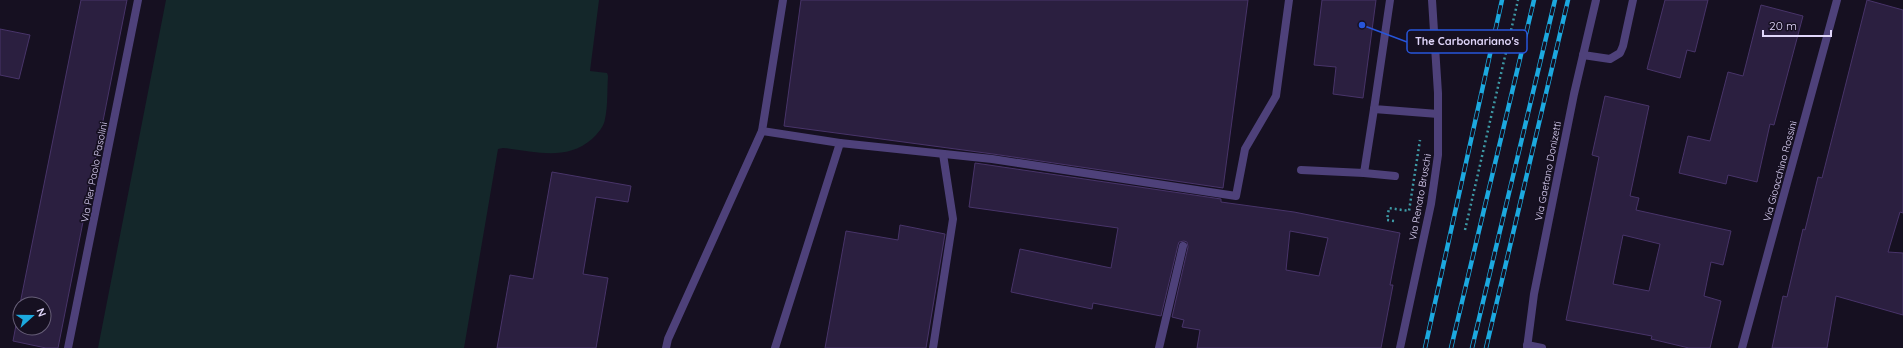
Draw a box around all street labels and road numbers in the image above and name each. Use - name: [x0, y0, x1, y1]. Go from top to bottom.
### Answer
- street label: Via Gioacchino Rossini: [1760, 119, 1800, 223]
- street label: Via Gaetano Donizetti: [1532, 120, 1564, 222]
- street label: Via Pier Paolo Pasolini: [78, 121, 110, 223]
- street label: Via Renato Bruschi: [1406, 153, 1434, 241]

